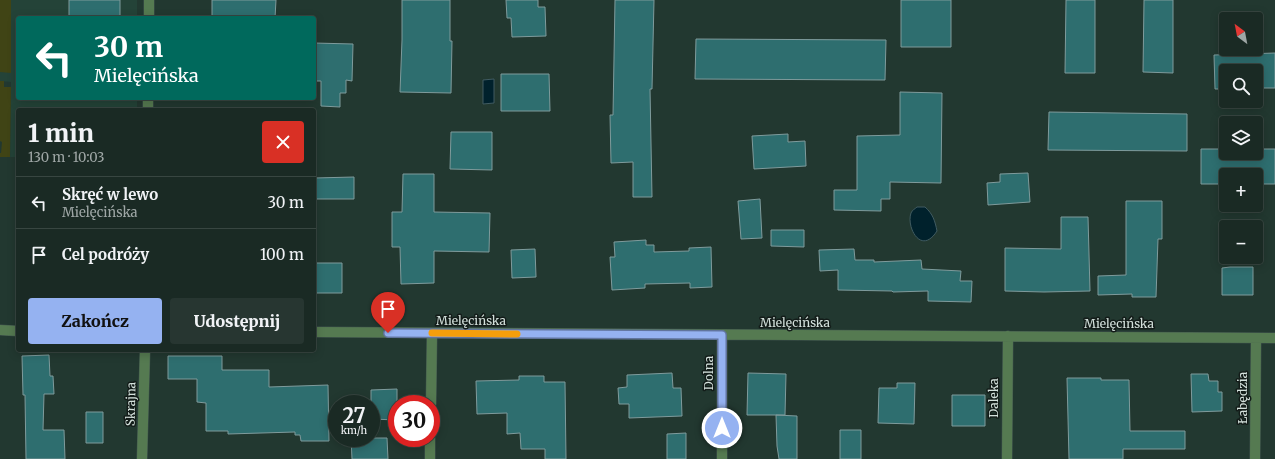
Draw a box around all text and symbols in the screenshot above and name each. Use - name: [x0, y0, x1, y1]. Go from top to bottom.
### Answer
- north arrow: [1219, 12, 1263, 56]
- map controls: [1219, 12, 1263, 264]
- text: 30 m: [94, 29, 163, 65]
- icon: left: [28, 32, 80, 84]
- text: Mielęcińska: [94, 64, 199, 87]
- button: search: [1219, 64, 1263, 108]
- button: layers: [1219, 116, 1263, 160]
- text: 1 min: [28, 118, 94, 149]
- button: close: [262, 121, 304, 163]
- text: 130 m · 10:03: [28, 149, 105, 166]
- button: +: [1219, 168, 1263, 212]
- text: Skręć w lewo: [62, 185, 158, 204]
- icon: left: [28, 192, 50, 214]
- text: 30 m: [267, 193, 304, 212]
- text: Mielęcińska: [62, 204, 138, 221]
- button: −: [1219, 220, 1263, 264]
- icon: arrive: [28, 244, 50, 266]
- text: Cel podróży: [62, 245, 149, 264]
- text: 100 m: [260, 245, 304, 264]
- pin: [371, 292, 405, 333]
- button: Zakończ: [28, 298, 162, 344]
- button: Udostępnij: [170, 298, 304, 344]
- icon: arrive: [377, 298, 399, 320]
- street label: Mielęcińska: [436, 313, 506, 328]
- street label: Mielęcińska: [760, 315, 830, 330]
- street label: Mielęcińska: [1084, 316, 1154, 331]
- street label: Dolna: [701, 355, 716, 390]
- street label: Łabędzia: [1235, 371, 1250, 424]
- street label: Daleka: [986, 378, 1001, 418]
- street label: Skrajna: [123, 381, 138, 426]
- speed limit sign: 30: [388, 395, 440, 447]
- text: 27: [342, 403, 366, 428]
- position arrow: [701, 407, 743, 449]
- text: km/h: [341, 424, 367, 437]

